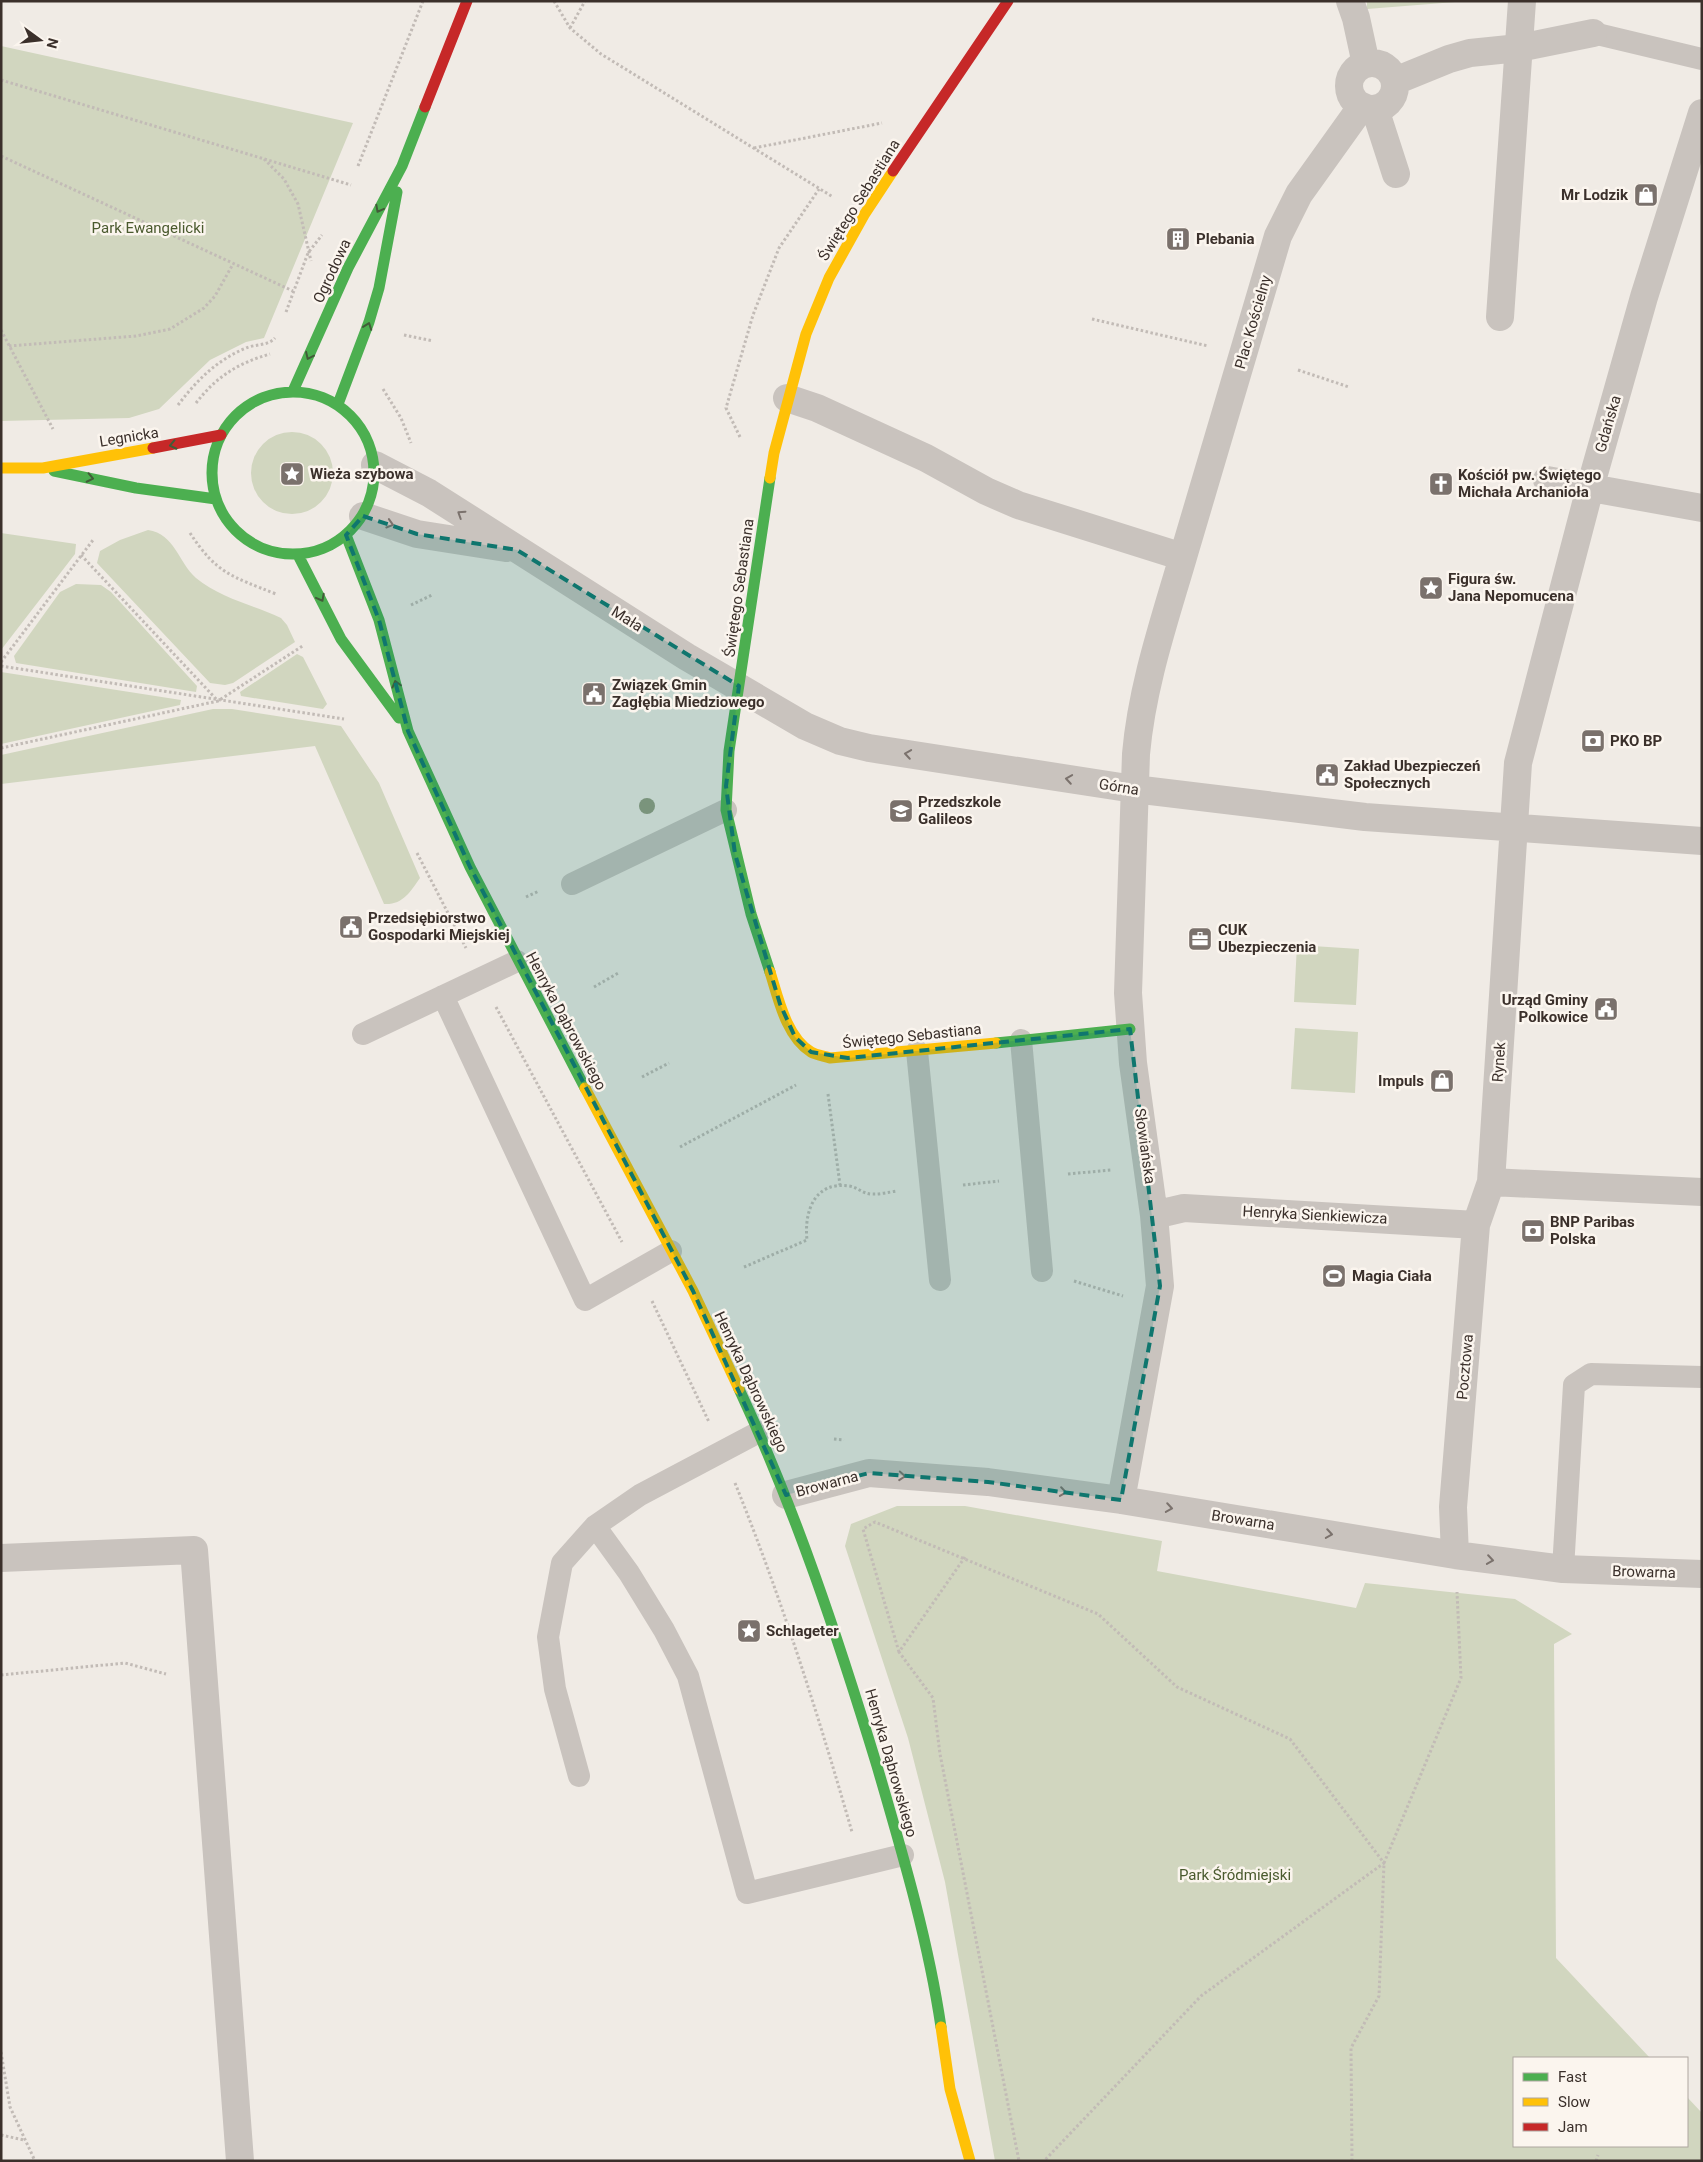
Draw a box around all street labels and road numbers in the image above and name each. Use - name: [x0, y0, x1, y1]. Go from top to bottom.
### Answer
- street label: Świętego Sebastiana: [814, 136, 904, 264]
- street label: Ogrodowa: [309, 236, 355, 306]
- street label: Plac Kościelny: [1231, 273, 1275, 371]
- street label: Gdańska: [1591, 393, 1625, 455]
- street label: Legnicka: [98, 423, 160, 451]
- street label: Świętego Sebastiana: [720, 518, 758, 658]
- street label: Mała: [608, 602, 646, 636]
- street label: Górna: [1098, 775, 1140, 799]
- street label: Henryka Dąbrowskiego: [522, 949, 610, 1093]
- street label: Świętego Sebastiana: [842, 1020, 982, 1052]
- street label: Rynek: [1489, 1041, 1509, 1083]
- street label: Słowiańska: [1131, 1107, 1159, 1185]
- street label: Henryka Sienkiewicza: [1242, 1202, 1388, 1228]
- street label: Henryka Dąbrowskiego: [710, 1308, 792, 1456]
- street label: Pocztowa: [1453, 1333, 1477, 1401]
- street label: Browarna: [794, 1467, 860, 1501]
- street label: Browarna: [1210, 1506, 1276, 1534]
- street label: Browarna: [1612, 1562, 1676, 1582]
- street label: Henryka Dąbrowskiego: [861, 1687, 921, 1839]

